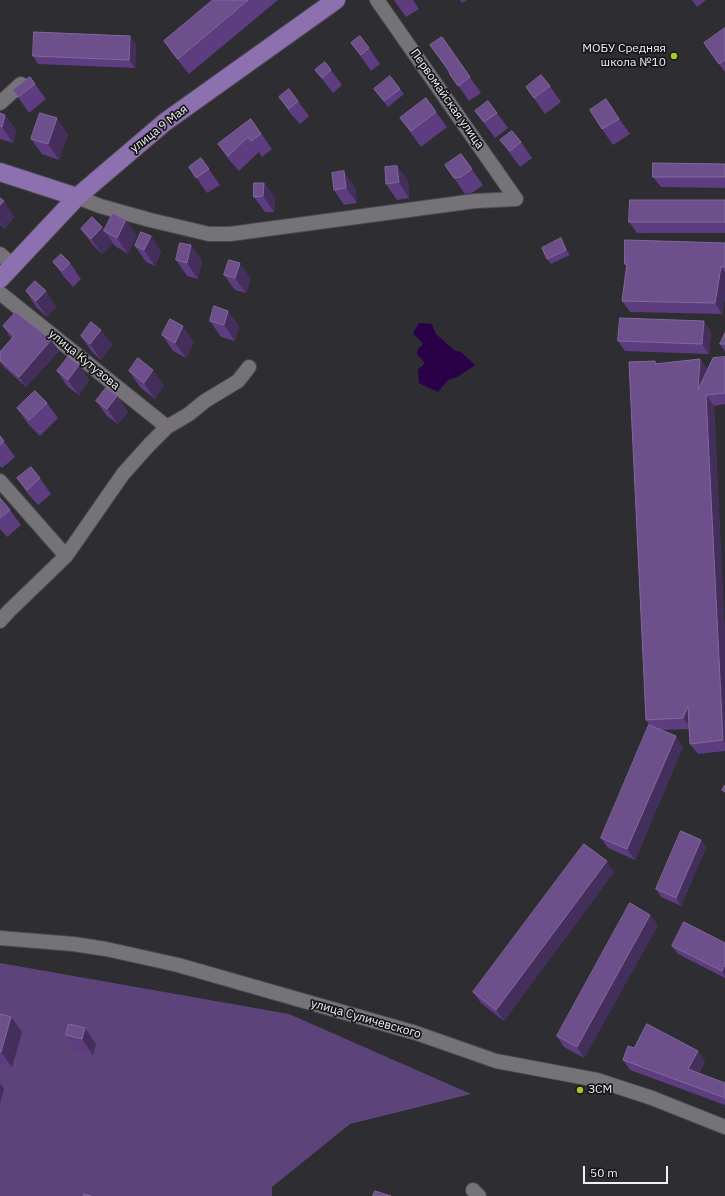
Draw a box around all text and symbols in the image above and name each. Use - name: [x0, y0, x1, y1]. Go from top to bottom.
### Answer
- place label: МОБУ Средняя школа №10: [582, 42, 666, 70]
- street label: Первомайская улица: [407, 46, 487, 152]
- marker: МОБУ Средняя школа №10: [669, 51, 679, 61]
- street label: улица 9 Мая: [128, 102, 190, 156]
- street label: улица Кутузова: [46, 327, 122, 393]
- street label: улица Суличевского: [309, 996, 423, 1042]
- place label: ЗСМ: [588, 1083, 612, 1097]
- marker: ЗСМ: [575, 1085, 585, 1095]
- scale bar: [585, 1158, 670, 1184]
- text: 50 m: [590, 1165, 618, 1180]

